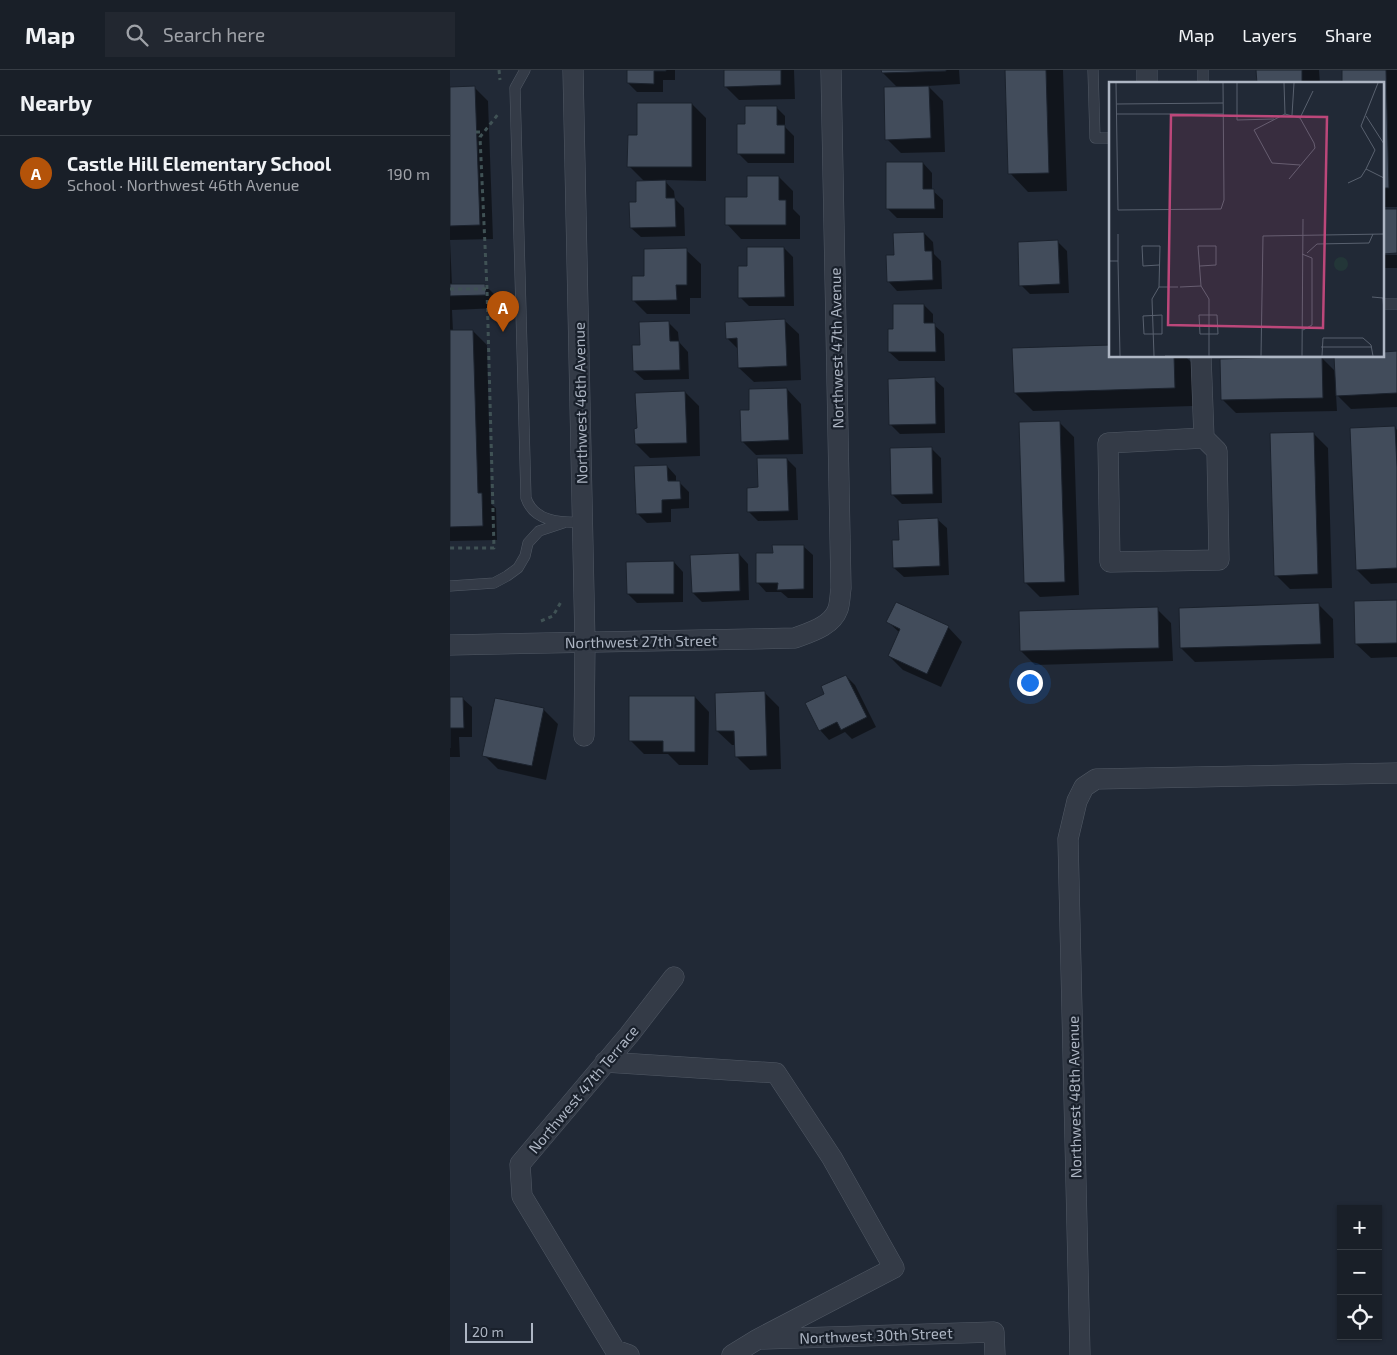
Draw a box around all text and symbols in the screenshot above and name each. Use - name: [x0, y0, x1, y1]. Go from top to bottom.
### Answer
- search box: [105, 12, 455, 57]
- text: Map: [25, 20, 75, 49]
- icon: search: [123, 21, 151, 49]
- text: Search here: [163, 23, 265, 46]
- text: Map: [1178, 24, 1214, 46]
- text: Layers: [1242, 24, 1297, 46]
- text: Share: [1325, 24, 1372, 46]
- inset map: [1109, 82, 1384, 358]
- text: Nearby: [20, 90, 92, 115]
- text: Castle Hill Elementary School: [67, 152, 331, 175]
- text: A: [31, 164, 41, 183]
- text: 190 m: [387, 164, 430, 183]
- text: School · Northwest 46th Avenue: [67, 175, 299, 194]
- street label: Northwest 47th Avenue: [826, 267, 846, 429]
- pin: A: [487, 291, 519, 332]
- street label: Northwest 46th Avenue: [570, 322, 590, 484]
- street label: Northwest 27th Street: [565, 631, 718, 651]
- your location: [1017, 670, 1043, 696]
- street label: Northwest 48th Avenue: [1064, 1016, 1084, 1178]
- street label: Northwest 47th Terrace: [524, 1021, 642, 1157]
- map controls: [1337, 1205, 1382, 1340]
- button: +: [1337, 1205, 1382, 1250]
- button: −: [1337, 1250, 1382, 1295]
- button: locate: [1337, 1295, 1382, 1340]
- scale bar: [465, 1320, 532, 1343]
- text: 20 m: [472, 1323, 504, 1340]
- street label: Northwest 30th Street: [799, 1323, 953, 1347]

